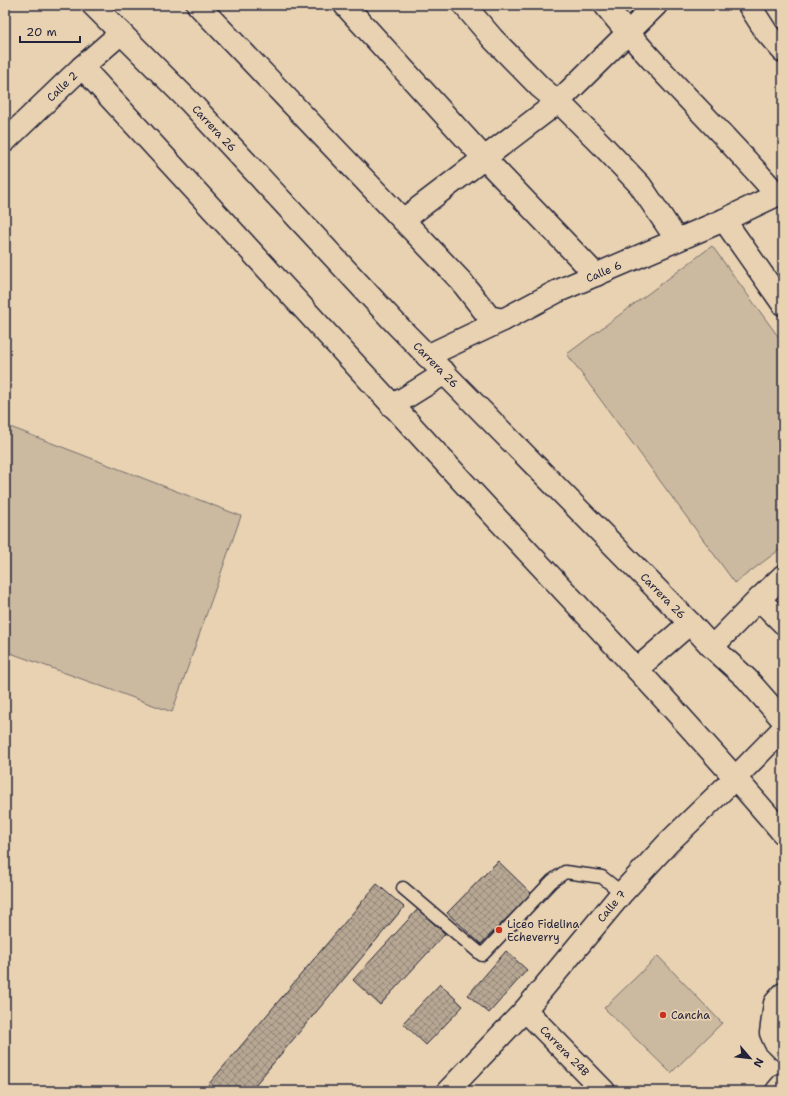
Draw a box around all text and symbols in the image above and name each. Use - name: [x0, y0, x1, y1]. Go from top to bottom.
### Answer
- scale bar: [20, 18, 80, 44]
- text: 20 m: [26, 24, 57, 40]
- street label: Calle 2: [43, 68, 81, 105]
- street label: Carrera 26: [189, 102, 240, 155]
- street label: Calle 6: [583, 257, 624, 286]
- street label: Carrera 26: [410, 338, 462, 391]
- street label: Carrera 26: [637, 569, 689, 622]
- street label: Calle 7: [594, 886, 629, 925]
- place label: Liceo Fidelina Echeverry: [507, 917, 579, 945]
- marker: Liceo Fidelina Echeverry: [494, 925, 504, 935]
- place label: Cancha: [671, 1008, 710, 1023]
- marker: Cancha: [658, 1010, 668, 1020]
- street label: Carrera 24B: [537, 1022, 593, 1080]
- north arrow: [730, 1038, 770, 1078]
- text: N: [750, 1055, 767, 1070]

